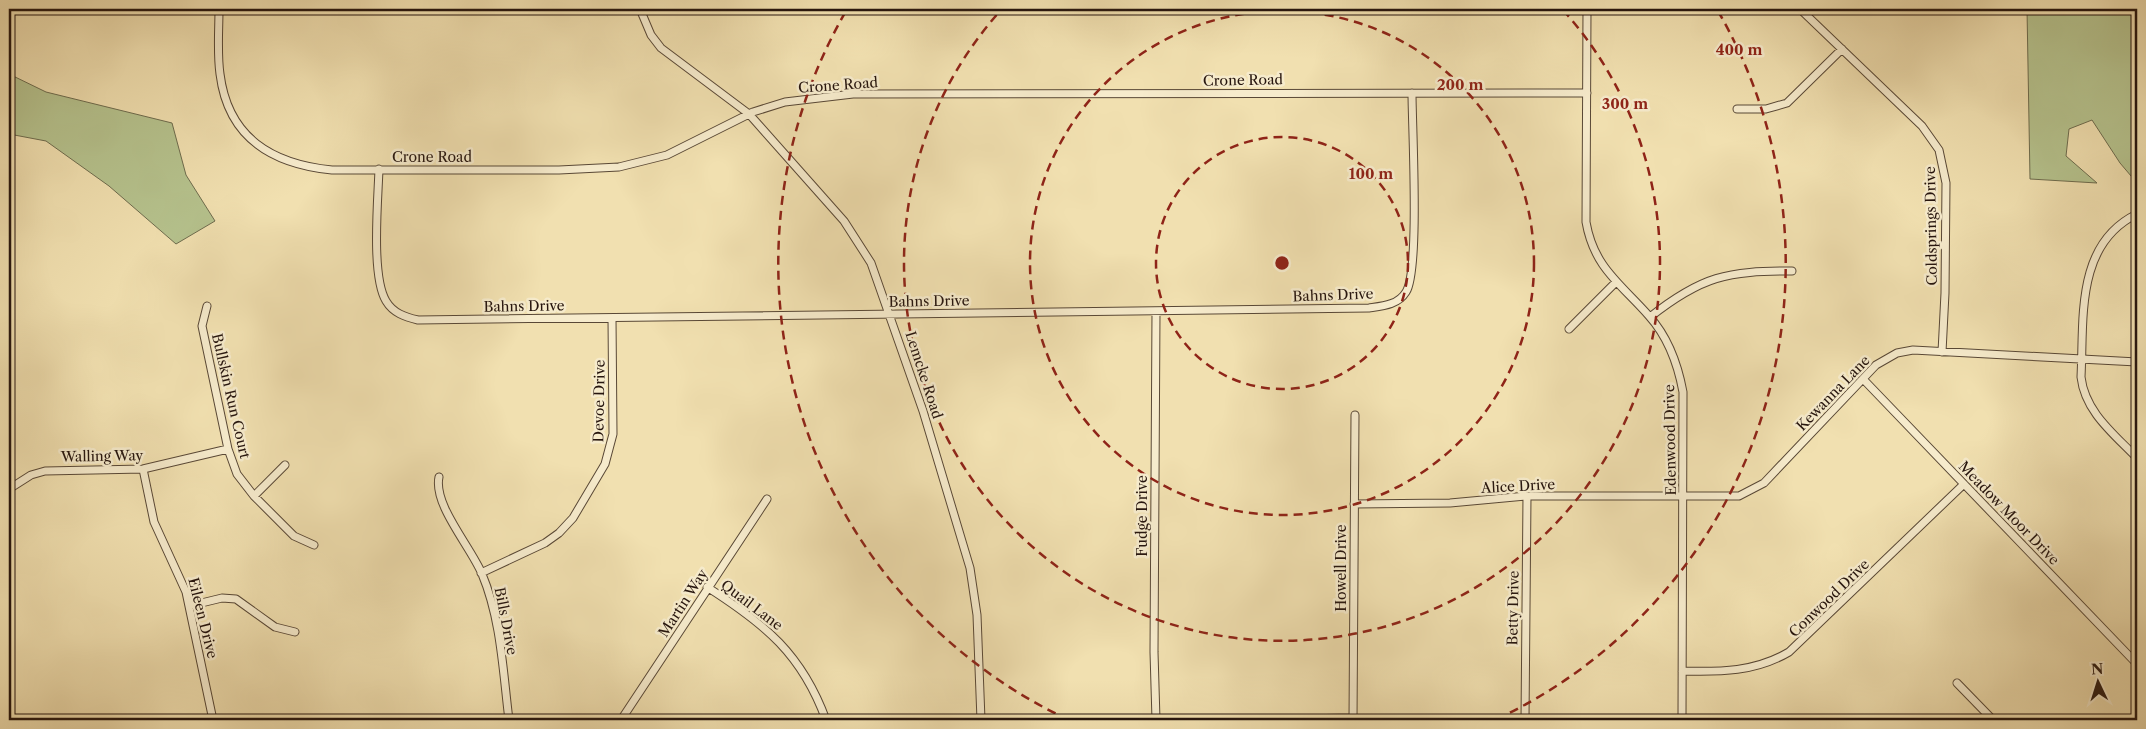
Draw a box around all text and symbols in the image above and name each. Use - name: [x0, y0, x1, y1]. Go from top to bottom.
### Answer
- text: 400 m: [1716, 40, 1762, 59]
- street label: Crone Road: [1203, 70, 1284, 90]
- street label: Crone Road: [797, 73, 879, 97]
- text: 200 m: [1437, 75, 1483, 94]
- text: 300 m: [1602, 94, 1648, 113]
- street label: Crone Road: [392, 148, 472, 166]
- text: 100 m: [1349, 164, 1393, 183]
- street label: Coldsprings Drive: [1921, 166, 1941, 286]
- centre of rings: [1273, 254, 1291, 272]
- street label: Bahns Drive: [1292, 285, 1374, 305]
- street label: Bahns Drive: [888, 291, 970, 311]
- street label: Bahns Drive: [483, 296, 565, 316]
- street label: Lemcke Road: [901, 329, 947, 422]
- street label: Bullskin Run Court: [208, 332, 254, 460]
- street label: Kewanna Lane: [1792, 351, 1874, 435]
- street label: Devoe Drive: [589, 359, 609, 442]
- street label: Edenwood Drive: [1660, 384, 1680, 496]
- street label: Walling Way: [60, 446, 144, 466]
- street label: Meadow Moor Drive: [1955, 457, 2063, 569]
- street label: Fudge Drive: [1133, 475, 1151, 557]
- street label: Alice Drive: [1480, 475, 1556, 497]
- street label: Howell Drive: [1332, 524, 1350, 612]
- street label: Conwood Drive: [1785, 555, 1873, 641]
- street label: Martin Way: [654, 565, 712, 640]
- street label: Betty Drive: [1503, 570, 1523, 646]
- street label: Eileen Drive: [184, 576, 222, 660]
- street label: Quail Lane: [717, 576, 787, 634]
- street label: Bills Drive: [491, 586, 521, 656]
- north arrow: [2074, 656, 2124, 706]
- text: N: [2090, 660, 2104, 678]

